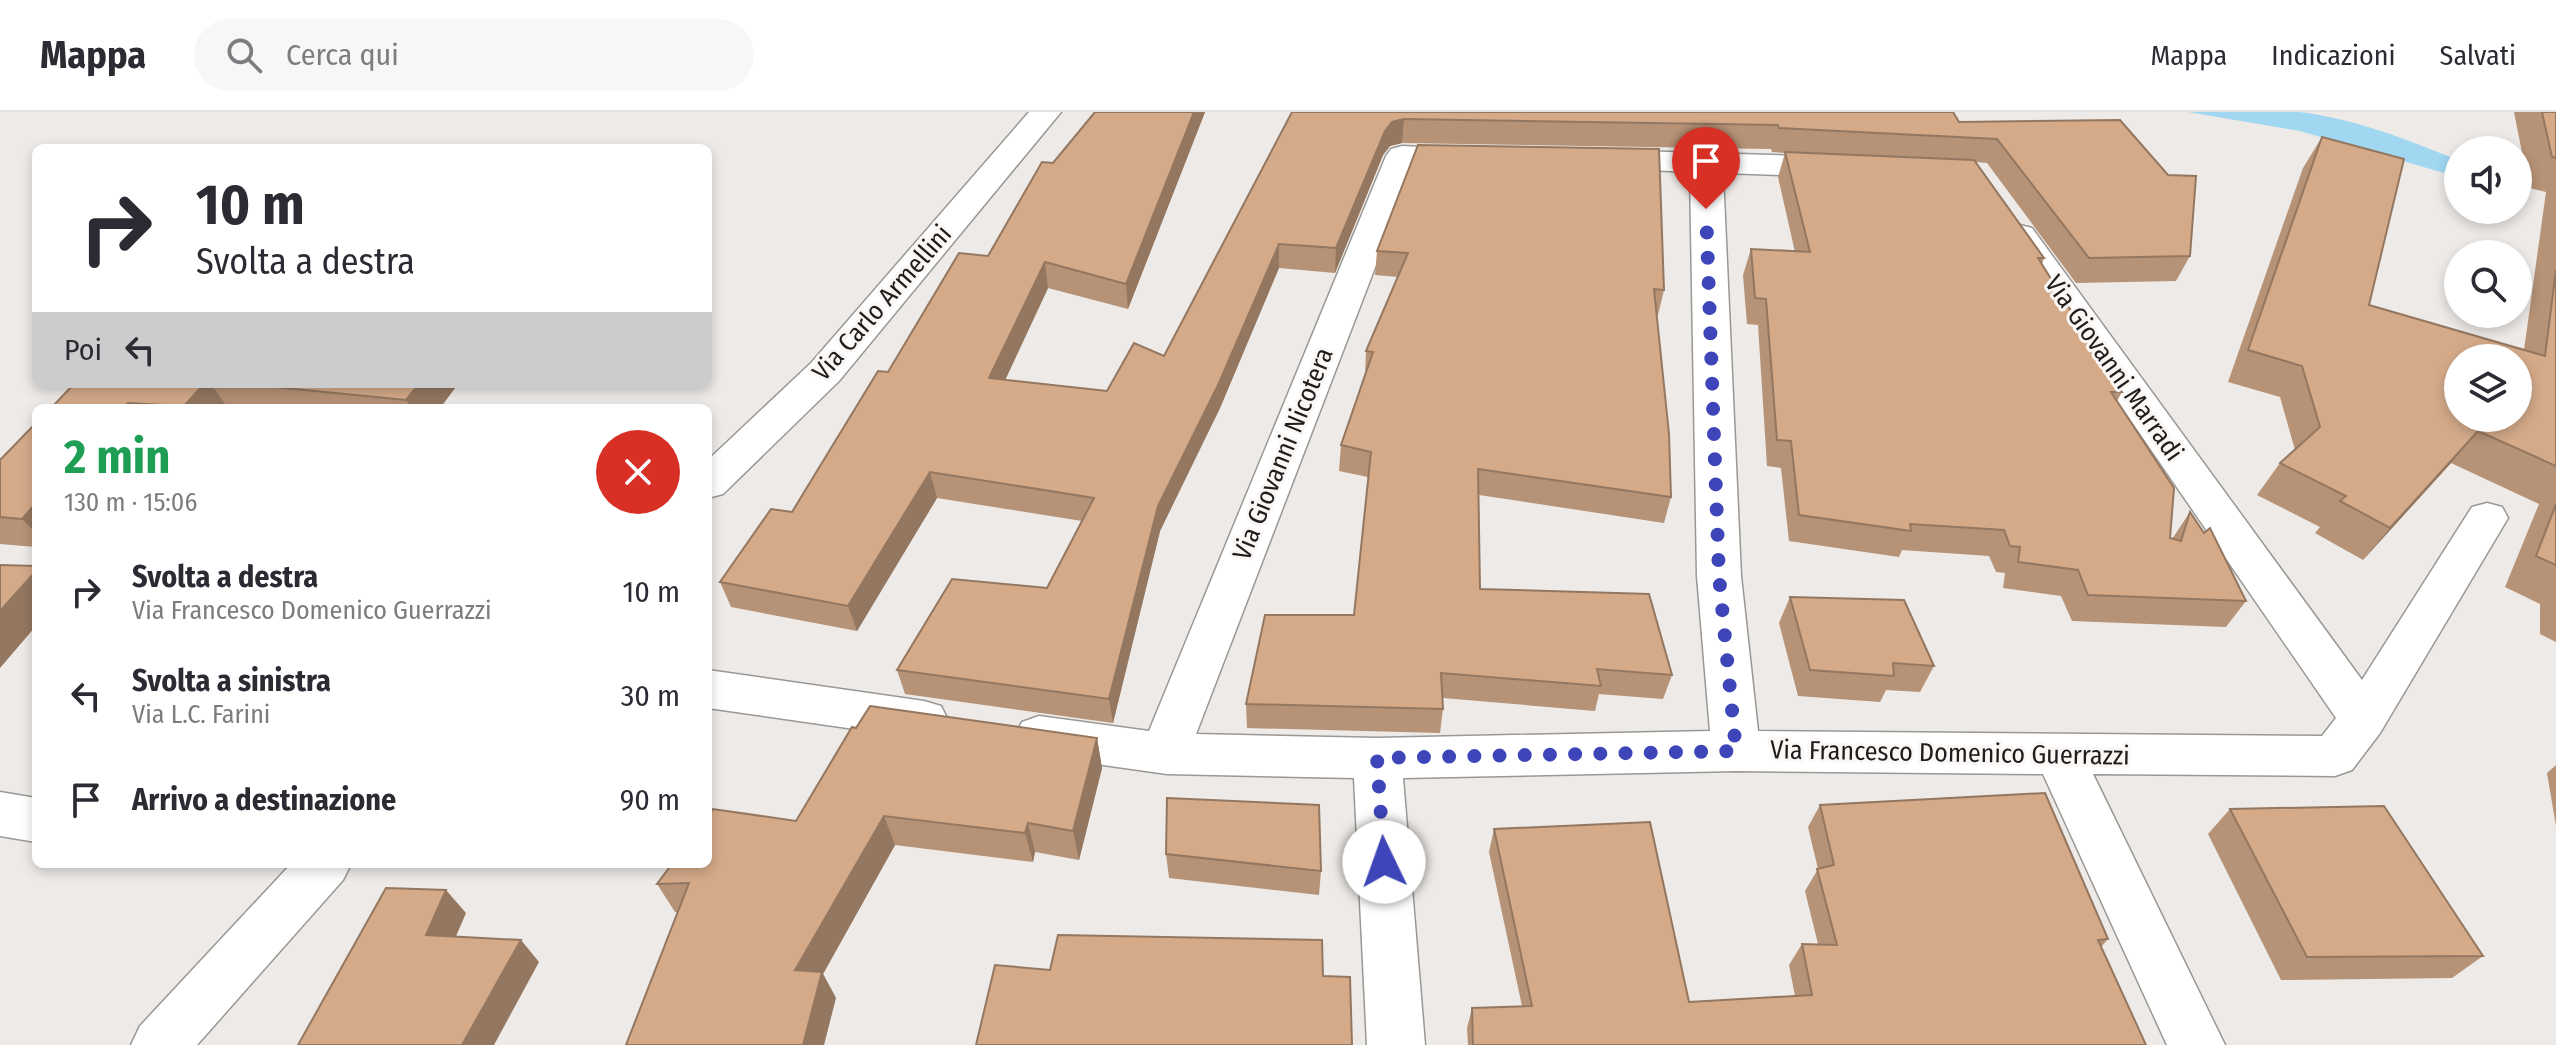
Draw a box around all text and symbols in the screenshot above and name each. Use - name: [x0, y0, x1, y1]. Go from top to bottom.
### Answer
- search box: [194, 19, 754, 91]
- text: Mappa: [40, 32, 146, 78]
- icon: search: [222, 33, 266, 77]
- text: Cerca qui: [286, 37, 399, 73]
- text: Mappa: [2150, 39, 2227, 72]
- text: Indicazioni: [2271, 39, 2396, 72]
- text: Salvati: [2440, 39, 2516, 72]
- pin: [1672, 127, 1740, 209]
- map controls: [2444, 136, 2532, 432]
- button: sound: [2444, 136, 2532, 224]
- icon: arrive: [1684, 139, 1728, 183]
- text: 10 m: [196, 172, 305, 239]
- icon: right: [64, 176, 168, 280]
- street label: Via Carlo Armellini: [806, 219, 958, 387]
- text: Svolta a destra: [196, 240, 415, 284]
- button: search: [2444, 240, 2532, 328]
- street label: Via Giovanni Marradi: [2038, 269, 2190, 467]
- icon: left: [118, 328, 162, 372]
- text: Poi: [64, 332, 102, 368]
- street label: Via Giovanni Nicotera: [1226, 343, 1340, 565]
- button: layers: [2444, 344, 2532, 432]
- text: 2 min: [64, 428, 170, 486]
- button: close: [596, 430, 680, 514]
- text: 130 m · 15:06: [64, 487, 197, 518]
- text: Svolta a destra: [132, 559, 318, 595]
- icon: right: [64, 570, 108, 614]
- text: 10 m: [623, 574, 680, 610]
- text: Via Francesco Domenico Guerrazzi: [132, 595, 492, 626]
- text: Svolta a sinistra: [132, 663, 331, 699]
- icon: left: [64, 674, 108, 718]
- text: 30 m: [621, 678, 680, 714]
- text: Via L.C. Farini: [132, 699, 270, 730]
- street label: Via Francesco Domenico Guerrazzi: [1770, 734, 2130, 772]
- icon: arrive: [64, 778, 108, 822]
- text: Arrivo a destinazione: [132, 782, 396, 818]
- text: 90 m: [620, 782, 680, 818]
- position arrow: [1342, 820, 1426, 904]

